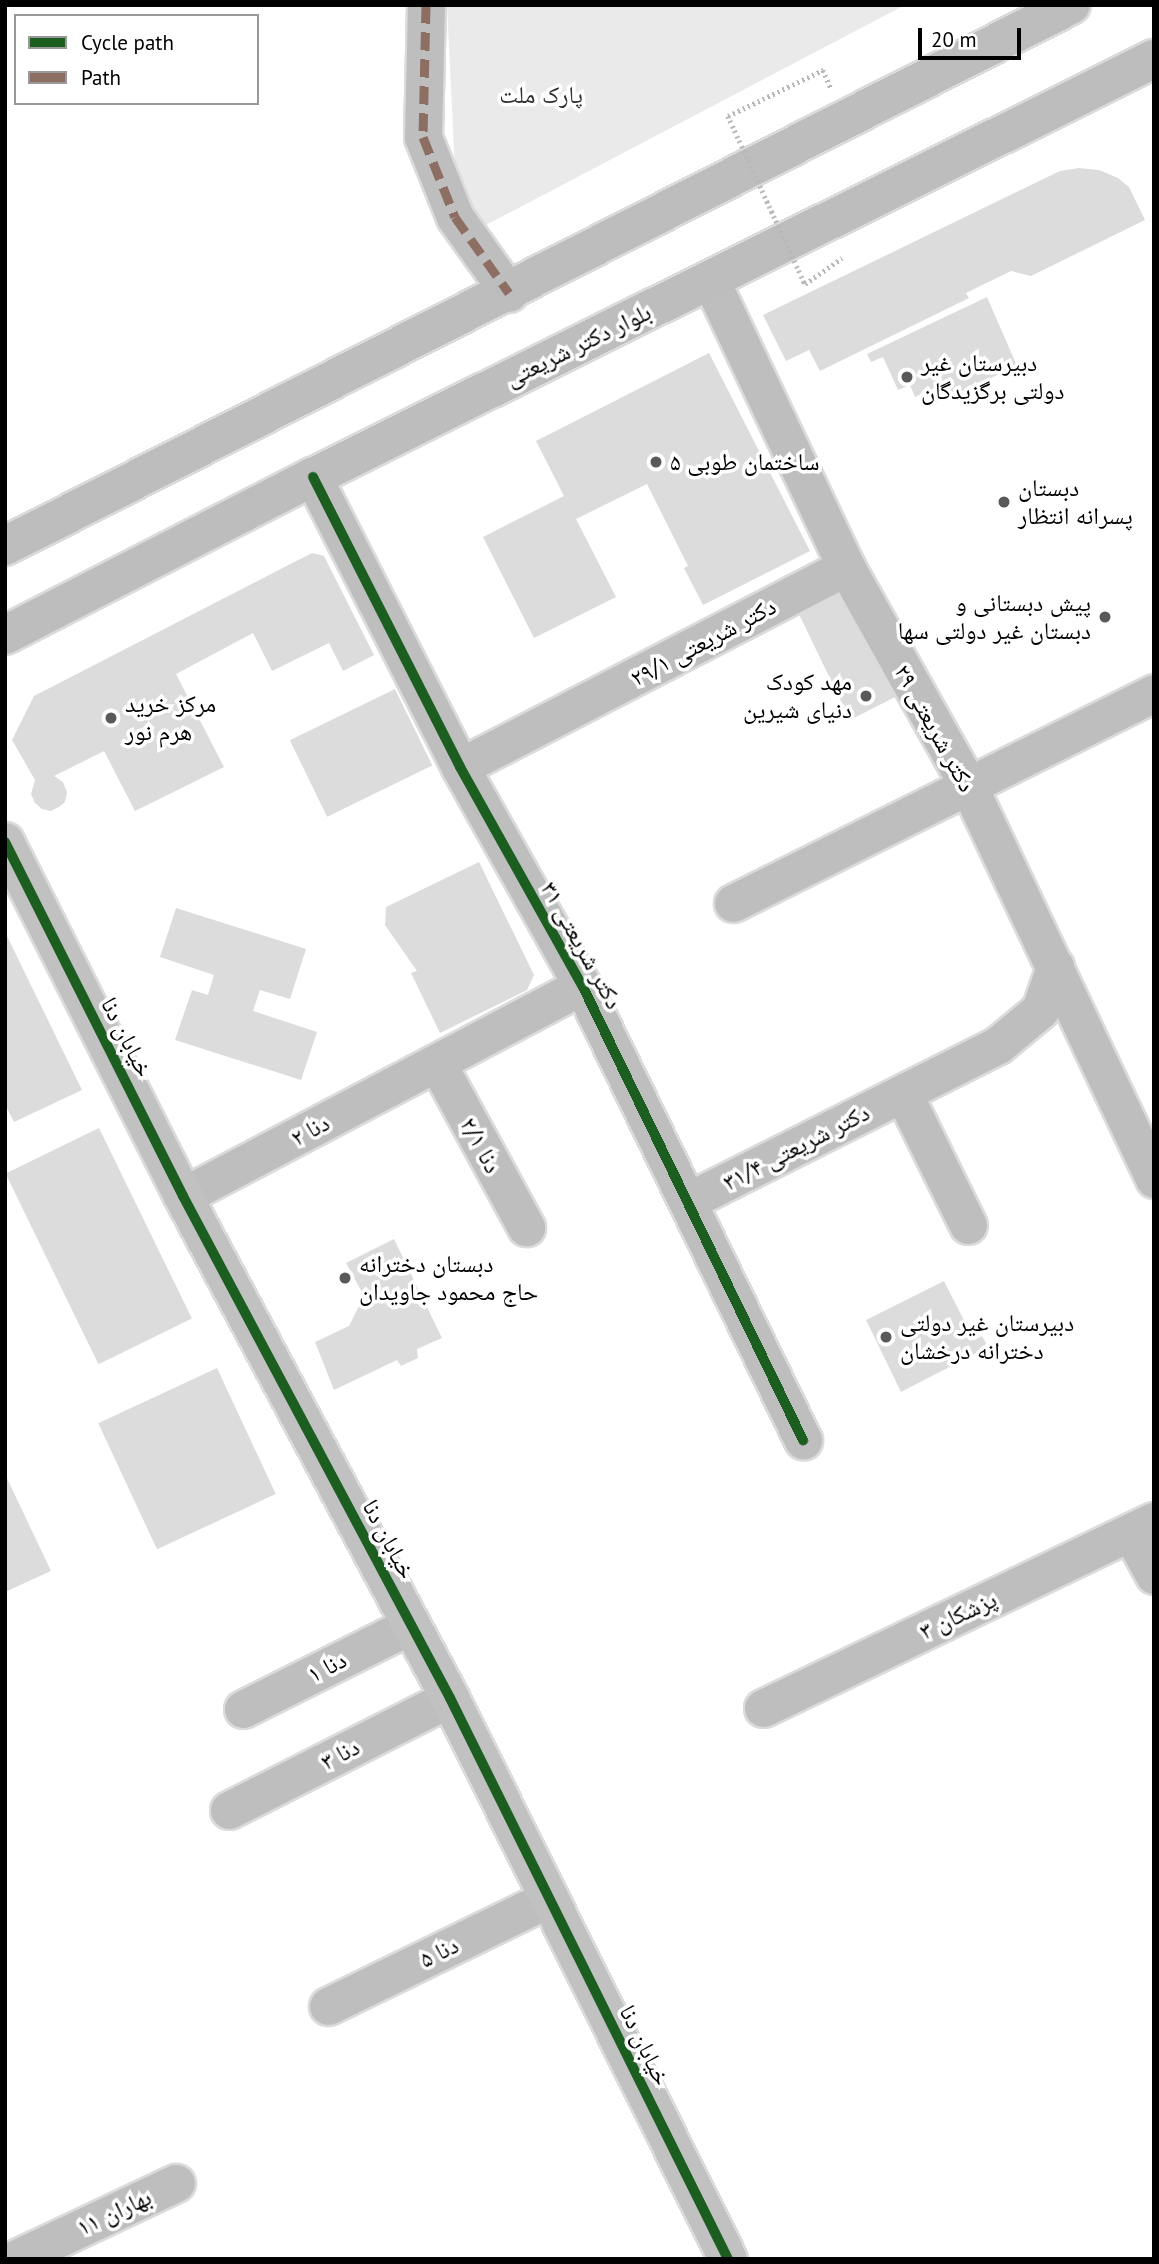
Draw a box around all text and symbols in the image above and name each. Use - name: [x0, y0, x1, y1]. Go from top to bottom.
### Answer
- legend: [14, 14, 259, 105]
- scale bar: [921, 14, 1024, 58]
- text: 20 m: [931, 26, 977, 53]
- text: Cycle path: [81, 29, 174, 56]
- text: Path: [81, 64, 121, 91]
- park label: پارک ملت: [499, 81, 583, 109]
- street label: بلوار دکتر شریعتی: [500, 297, 656, 393]
- place label: دبیرستان غیر دولتی برگزیدگان: [921, 349, 1064, 405]
- marker: دبیرستان غیر دولتی برگزیدگان: [899, 369, 915, 385]
- place label: ساختمان طوبی ۵: [670, 448, 820, 476]
- marker: ساختمان طوبی ۵: [648, 454, 664, 470]
- place label: دبستان پسرانه انتظار: [1018, 474, 1133, 530]
- marker: دبستان پسرانه انتظار: [996, 494, 1012, 510]
- place label: پیش دبستانی و دبستان غیر دولتی سها: [898, 589, 1091, 645]
- street label: ۲۹/۱ دکتر شریعتی: [625, 592, 781, 692]
- marker: پیش دبستانی و دبستان غیر دولتی سها: [1097, 609, 1113, 625]
- street label: ۲۹ دکتر شریعتی: [888, 659, 982, 797]
- place label: مهد کودک دنیای شیرین: [743, 668, 852, 724]
- marker: مهد کودک دنیای شیرین: [858, 688, 874, 704]
- place label: مرکز خرید هرم نور: [125, 690, 216, 746]
- marker: مرکز خرید هرم نور: [103, 710, 119, 726]
- street label: ۳۱ دکتر شریعتی: [535, 876, 629, 1014]
- street label: خیابان دنا: [95, 992, 159, 1082]
- street label: ۳۱/۴ دکتر شریعتی: [718, 1098, 874, 1196]
- street label: ۲ دنا: [286, 1108, 334, 1152]
- street label: ۲/۱ دنا: [454, 1112, 508, 1178]
- place label: دبستان دخترانه حاج محمود جاویدان: [359, 1250, 538, 1306]
- marker: دبستان دخترانه حاج محمود جاویدان: [337, 1270, 353, 1286]
- place label: دبیرستان غیر دولتی دخترانه درخشان: [900, 1309, 1074, 1365]
- marker: دبیرستان غیر دولتی دخترانه درخشان: [878, 1329, 894, 1345]
- street label: خیابان دنا: [356, 1494, 422, 1584]
- street label: ۳ پزشکان: [915, 1585, 1001, 1645]
- street label: ۱ دنا: [303, 1645, 351, 1689]
- street label: ۳ دنا: [316, 1732, 364, 1776]
- street label: ۵ دنا: [415, 1930, 463, 1974]
- street label: خیابان دنا: [613, 2000, 677, 2090]
- street label: ۱۱ بهاران: [72, 2182, 156, 2242]

